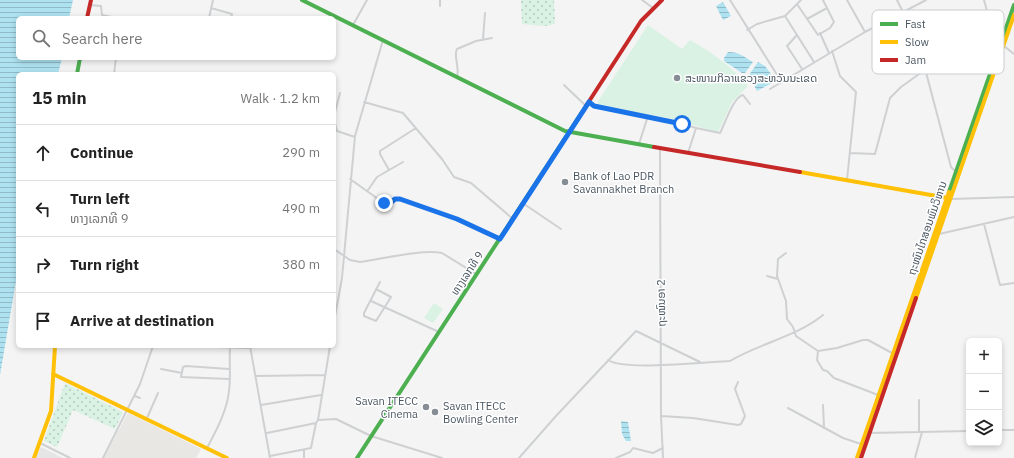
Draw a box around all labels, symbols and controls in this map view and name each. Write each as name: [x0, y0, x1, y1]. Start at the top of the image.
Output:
legend: [872, 10, 1004, 74]
search box: [16, 16, 336, 60]
text: Fast: [905, 17, 926, 31]
icon: search: [30, 27, 52, 49]
text: Search here: [62, 29, 142, 48]
text: Slow: [905, 35, 929, 49]
text: Jam: [905, 53, 926, 67]
place label: ສະໜາມກິລາແຂວງສະຫວັນນະເຂດ: [685, 71, 817, 85]
marker: ສະໜາມກິລາແຂວງສະຫວັນນະເຂດ: [672, 73, 682, 83]
text: 15 min: [32, 87, 87, 109]
text: Walk · 1.2 km: [240, 90, 320, 107]
route start: [673, 115, 691, 133]
icon: ahead: [32, 142, 54, 164]
text: Continue: [70, 143, 134, 162]
text: 290 m: [282, 144, 320, 161]
place label: Bank of Lao PDR Savannakhet Branch: [573, 169, 674, 196]
marker: Bank of Lao PDR Savannakhet Branch: [560, 177, 570, 187]
street label: ຖະໜົນໄກສອນພົມວິຫານ: [904, 179, 950, 277]
text: Turn left: [70, 189, 130, 208]
route end: [375, 194, 393, 212]
icon: left: [32, 198, 54, 220]
text: 490 m: [282, 200, 320, 217]
text: ທາງເລກທີ 9: [70, 210, 129, 227]
street label: ທາງເລກທີ 9: [448, 248, 486, 298]
icon: right: [32, 254, 54, 276]
text: Turn right: [70, 255, 139, 274]
text: 380 m: [282, 256, 320, 273]
street label: ຖະໜົນອາ 2: [654, 279, 668, 327]
icon: arrive: [32, 310, 54, 332]
text: Arrive at destination: [70, 311, 214, 330]
map controls: [966, 338, 1002, 446]
button: +: [966, 338, 1002, 374]
button: −: [966, 374, 1002, 410]
place label: Savan ITECC Cinema: [355, 394, 418, 421]
place label: Savan ITECC Bowling Center: [443, 399, 518, 426]
marker: Savan ITECC Cinema: [421, 402, 431, 412]
marker: Savan ITECC Bowling Center: [430, 407, 440, 417]
button: layers: [966, 410, 1002, 446]

